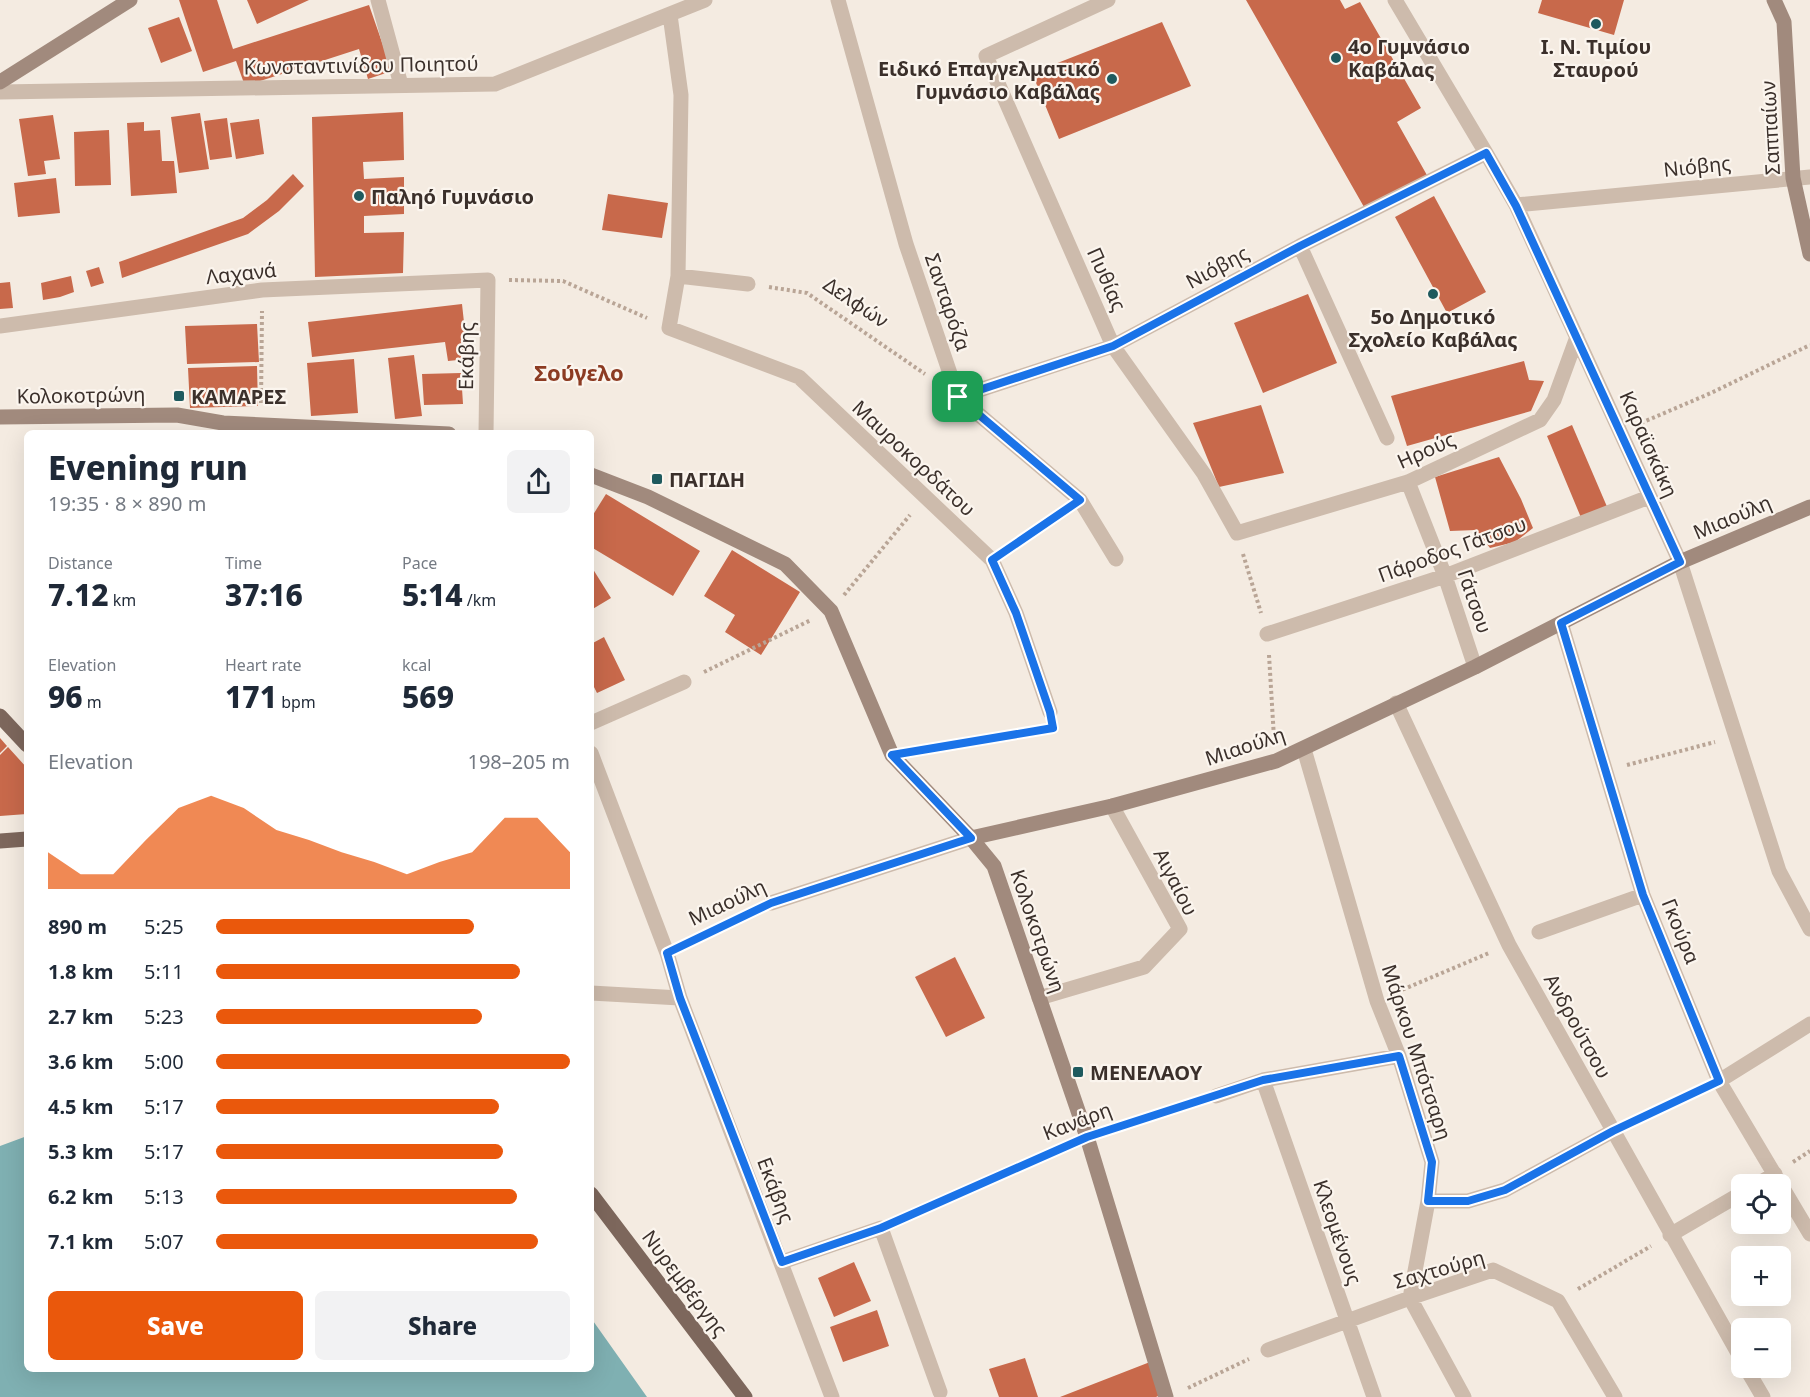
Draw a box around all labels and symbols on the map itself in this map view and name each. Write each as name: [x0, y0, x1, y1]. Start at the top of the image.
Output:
marker: Ι. Ν. Τιμίου Σταυρού: [1589, 17, 1603, 31]
place label: 4ο Γυμνάσιο Καβάλας: [1348, 33, 1470, 83]
place label: Ι. Ν. Τιμίου Σταυρού: [1541, 33, 1651, 83]
street label: Κωνσταντινίδου Ποιητού: [243, 49, 479, 81]
marker: 4ο Γυμνάσιο Καβάλας: [1329, 51, 1343, 65]
place label: Ειδικό Επαγγελματικό Γυμνάσιο Καβάλας: [878, 55, 1100, 105]
marker: Ειδικό Επαγγελματικό Γυμνάσιο Καβάλας: [1105, 72, 1119, 86]
street label: Σαππαίων: [1754, 80, 1786, 176]
street label: Νιόβης: [1662, 149, 1732, 183]
place label: Παληό Γυμνάσιο: [371, 183, 534, 210]
marker: Παληό Γυμνάσιο: [352, 189, 366, 203]
street label: Νιόβης: [1181, 239, 1253, 295]
street label: Πυθίας: [1081, 243, 1133, 315]
street label: Σανταρόζα: [919, 250, 977, 355]
street label: Λαχανά: [204, 256, 278, 290]
street label: Δελφών: [818, 270, 894, 334]
marker: 5ο Δημοτικό Σχολείο Καβάλας: [1426, 287, 1440, 301]
place label: 5ο Δημοτικό Σχολείο Καβάλας: [1349, 303, 1517, 353]
street label: Εκάβης: [452, 321, 480, 390]
district label: Σούγελο: [534, 357, 624, 387]
pin: [932, 371, 983, 422]
street label: Κολοκοτρώνη: [16, 380, 146, 410]
place label: ΚΑΜΑΡΕΣ: [191, 383, 286, 410]
street label: Καραϊσκάκη: [1614, 387, 1684, 501]
marker: ΚΑΜΑΡΕΣ: [172, 389, 186, 403]
street label: Μαυροκορδάτου: [847, 394, 981, 522]
street label: Ηρούς: [1393, 425, 1459, 475]
place label: ΠΑΓΙΔΗ: [669, 466, 745, 493]
marker: ΠΑΓΙΔΗ: [650, 472, 664, 486]
street label: Μιαούλη: [1689, 488, 1775, 546]
street label: Πάροδος Γάτσου: [1374, 510, 1530, 588]
street label: Γάτσου: [1451, 565, 1499, 637]
street label: Μιαούλη: [1202, 720, 1288, 772]
street label: Αιγαίου: [1148, 844, 1204, 920]
street label: Κολοκοτρώνη: [1004, 866, 1072, 996]
street label: Μιαούλη: [684, 872, 770, 932]
street label: Γκούρα: [1656, 894, 1706, 968]
street label: Μάρκου Μπότσαρη: [1376, 961, 1458, 1143]
street label: Ανδρούτσου: [1538, 969, 1618, 1083]
place label: ΜΕΝΕΛΑΟΥ: [1090, 1059, 1203, 1086]
marker: ΜΕΝΕΛΑΟΥ: [1071, 1065, 1085, 1079]
street label: Κανάρη: [1039, 1096, 1115, 1146]
street label: Εκάβης: [751, 1153, 801, 1227]
street label: Κλεομένους: [1307, 1176, 1369, 1288]
street label: Νυρεμβέργης: [636, 1224, 734, 1342]
street label: Σαχτούρη: [1390, 1243, 1488, 1295]

